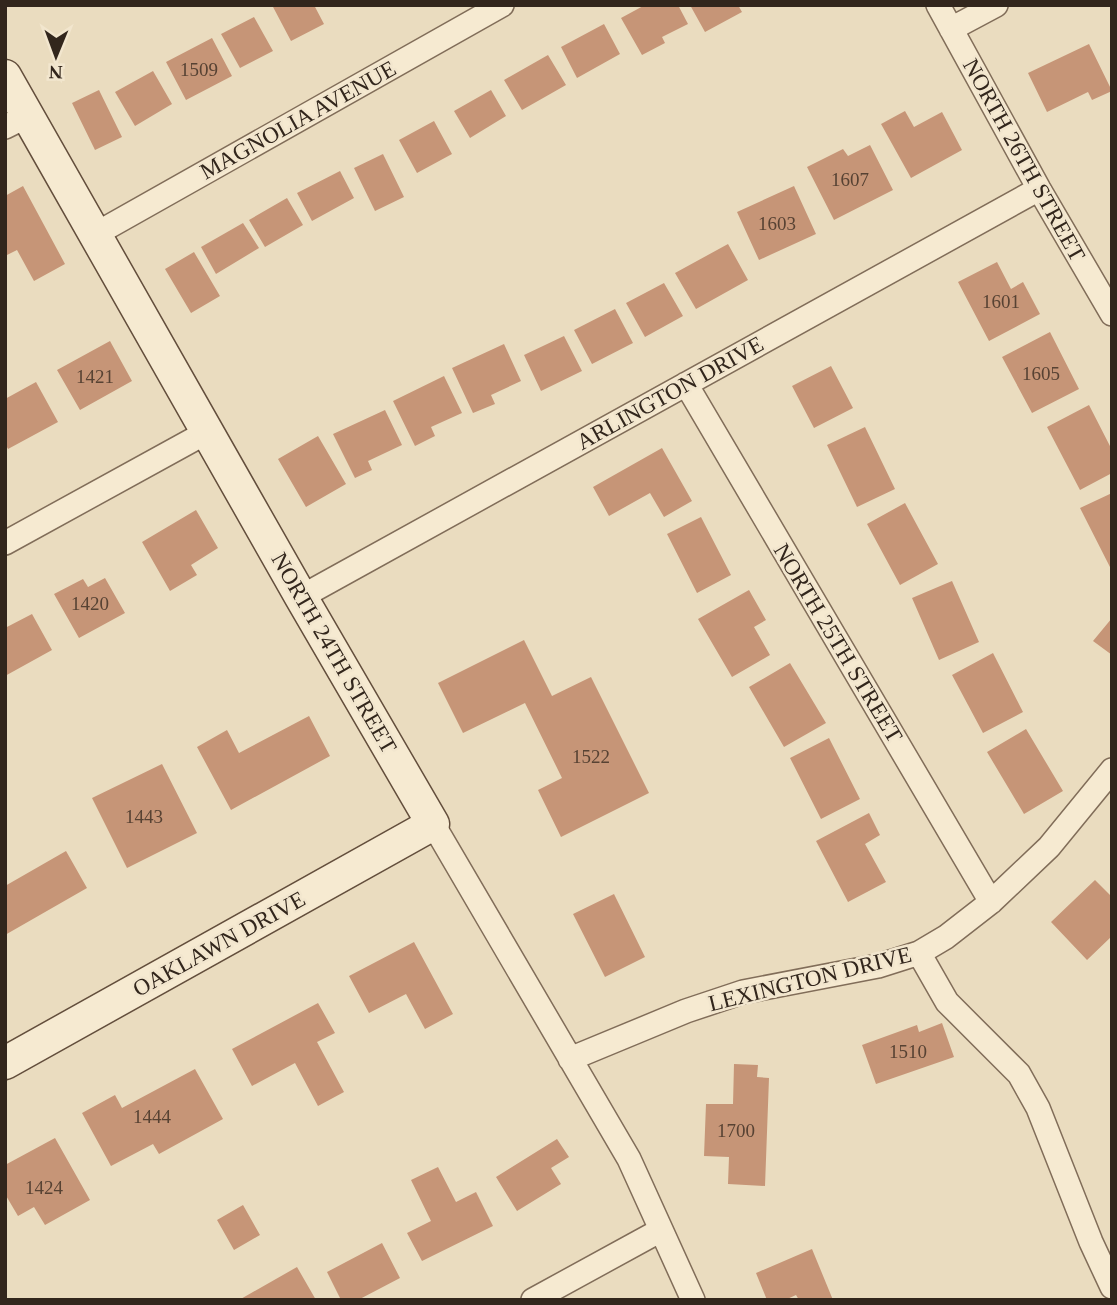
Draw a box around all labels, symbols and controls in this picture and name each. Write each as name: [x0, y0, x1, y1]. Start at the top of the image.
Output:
north arrow: [21, 21, 91, 91]
street label: NORTH 26TH STREET: [958, 55, 1090, 265]
street label: MAGNOLIA AVENUE: [196, 56, 400, 184]
house number: 1509: [180, 59, 218, 80]
text: N: [48, 62, 63, 83]
house number: 1607: [831, 169, 869, 190]
house number: 1603: [758, 213, 796, 234]
house number: 1601: [982, 291, 1020, 312]
street label: ARLINGTON DRIVE: [572, 331, 768, 455]
house number: 1605: [1022, 363, 1060, 384]
house number: 1421: [76, 366, 114, 387]
street label: NORTH 25TH STREET: [769, 539, 907, 747]
street label: NORTH 24TH STREET: [266, 548, 402, 758]
house number: 1420: [71, 593, 109, 614]
house number: 1522: [572, 746, 610, 767]
house number: 1443: [125, 806, 163, 827]
street label: OAKLAWN DRIVE: [129, 886, 309, 1002]
street label: LEXINGTON DRIVE: [706, 942, 914, 1016]
house number: 1510: [889, 1041, 927, 1062]
house number: 1444: [133, 1106, 172, 1127]
house number: 1700: [717, 1120, 755, 1141]
house number: 1424: [25, 1177, 64, 1198]

